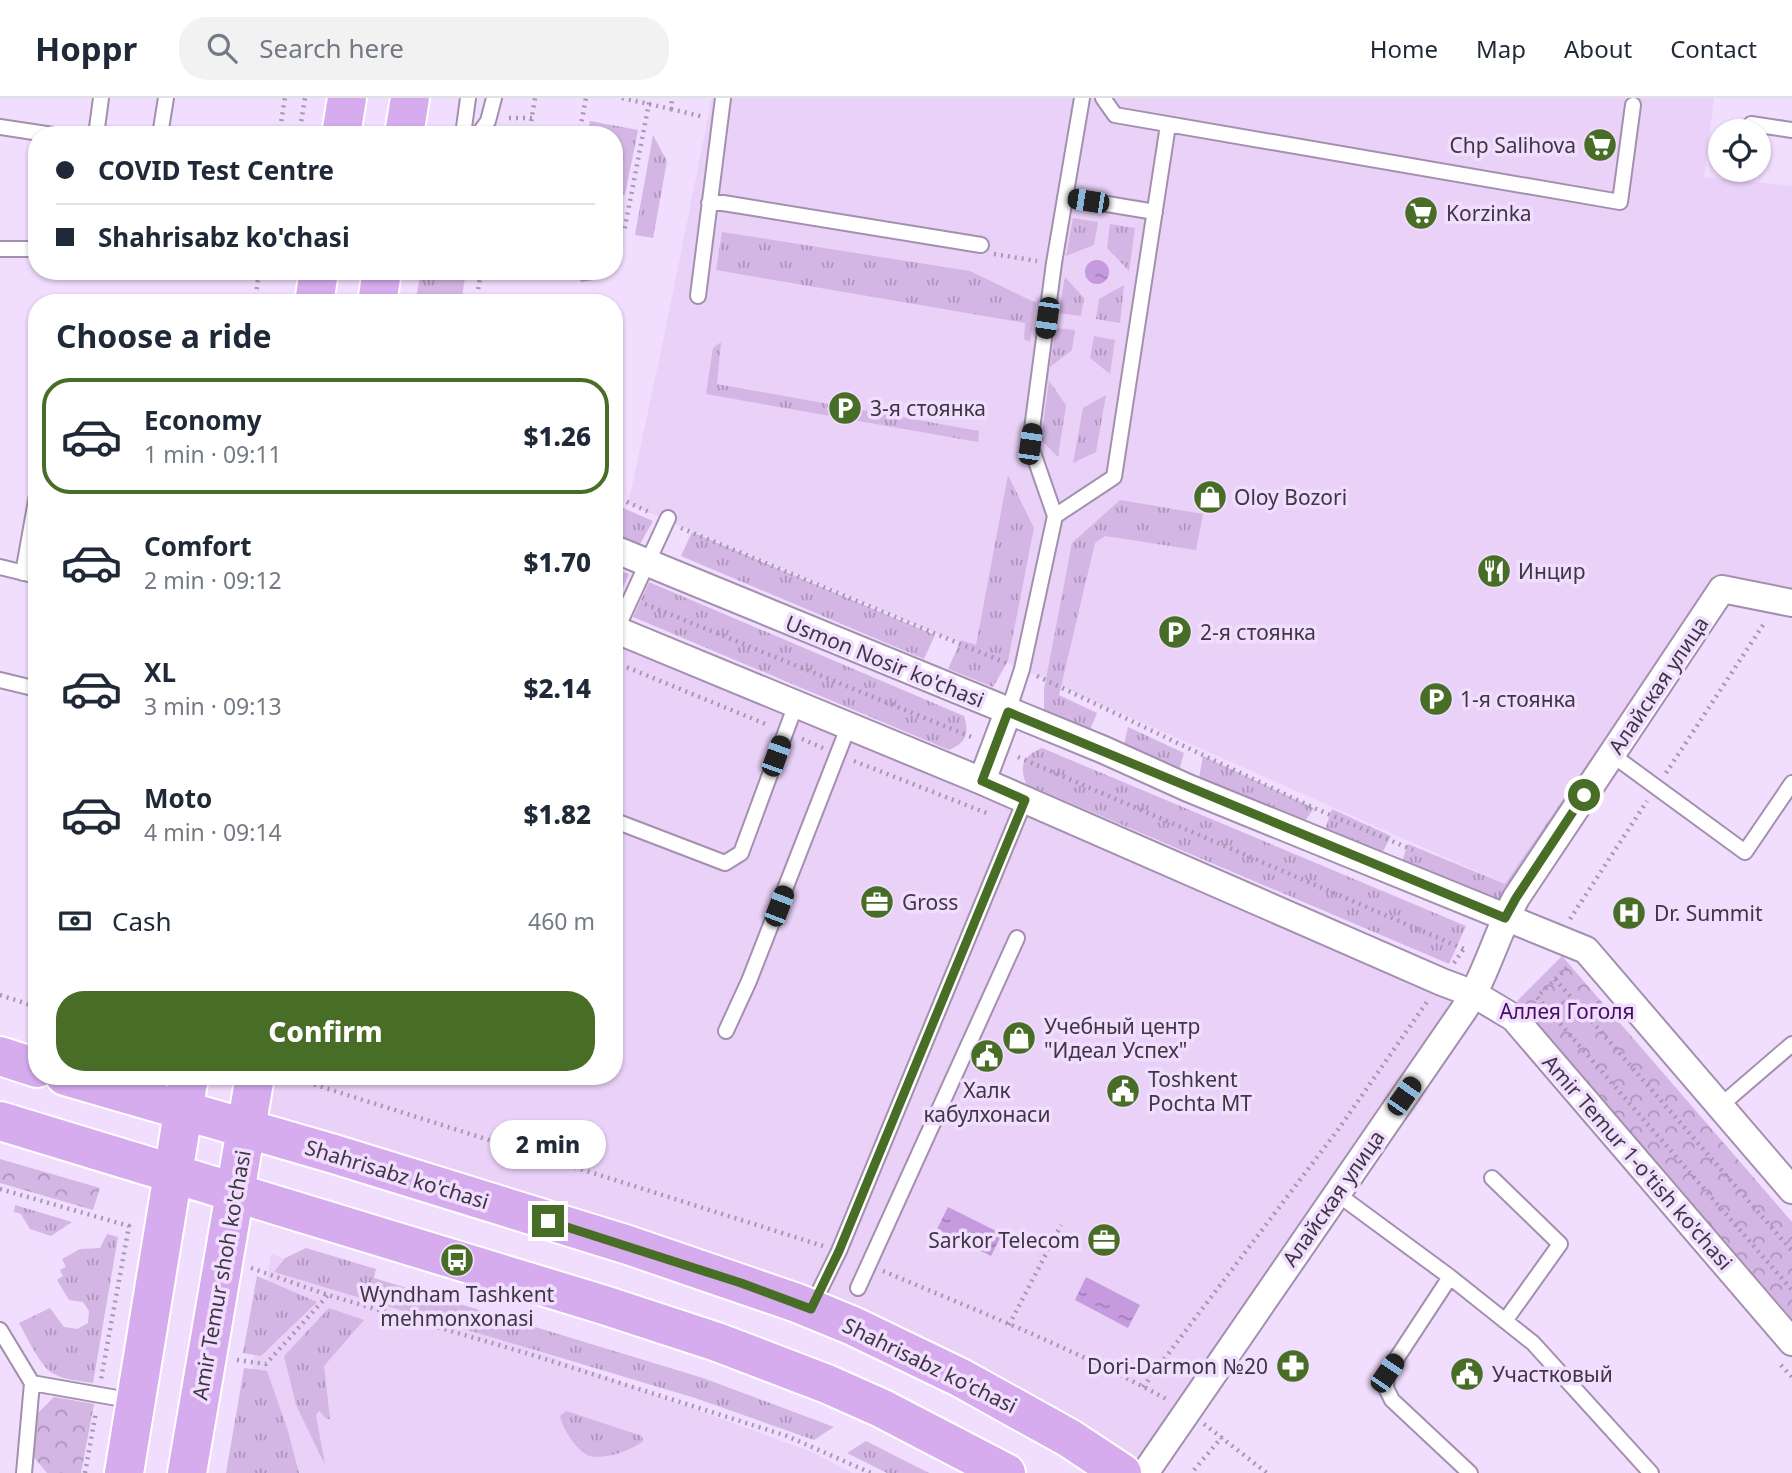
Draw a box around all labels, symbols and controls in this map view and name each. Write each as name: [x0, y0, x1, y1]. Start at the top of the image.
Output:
search box: [179, 17, 669, 80]
text: Hoppr: [35, 26, 137, 71]
icon: search: [203, 29, 241, 67]
text: Search here: [259, 30, 404, 66]
text: Home: [1370, 32, 1438, 65]
text: Map: [1476, 32, 1526, 65]
text: About: [1564, 32, 1632, 65]
text: Contact: [1670, 32, 1757, 65]
map controls: [1708, 119, 1771, 182]
button: locate: [1708, 119, 1771, 182]
supermarket icon: Chp Salihova: [1581, 126, 1619, 164]
place label: Chp Salihova: [1450, 131, 1576, 159]
text: COVID Test Centre: [98, 152, 334, 188]
car: [1066, 187, 1111, 215]
supermarket icon: Korzinka: [1402, 194, 1440, 232]
place label: Korzinka: [1446, 199, 1532, 227]
text: Shahrisabz ko'chasi: [98, 219, 350, 255]
car: [1034, 296, 1061, 340]
text: Choose a ride: [56, 314, 272, 357]
parking icon: 3-я стоянка: [826, 389, 864, 427]
place label: 3-я стоянка: [870, 394, 986, 422]
text: Economy: [144, 402, 262, 438]
icon: car: [60, 405, 123, 468]
text: $1.26: [524, 418, 591, 454]
car: [1017, 422, 1044, 466]
text: 1 min · 09:11: [144, 438, 282, 470]
shop icon: Oloy Bozori: [1191, 478, 1229, 516]
place label: Oloy Bozori: [1234, 483, 1347, 511]
text: Comfort: [144, 528, 252, 564]
icon: car: [60, 531, 123, 594]
text: $1.70: [524, 544, 591, 580]
restaurant icon: Инцир: [1475, 552, 1513, 590]
place label: Инцир: [1518, 557, 1585, 585]
text: 2 min · 09:12: [144, 564, 282, 596]
street label: Usmon Nosir ko'chasi: [781, 608, 989, 714]
street label: Алайская улица: [1602, 611, 1714, 759]
parking icon: 2-я стоянка: [1156, 613, 1194, 651]
place label: 2-я стоянка: [1200, 618, 1316, 646]
text: XL: [144, 654, 176, 690]
icon: car: [60, 657, 123, 720]
text: $2.14: [524, 670, 591, 706]
parking icon: 1-я стоянка: [1417, 680, 1455, 718]
place label: 1-я стоянка: [1460, 685, 1576, 713]
text: 3 min · 09:13: [144, 690, 282, 722]
car: [759, 733, 794, 779]
route start: [1568, 779, 1600, 811]
text: Moto: [144, 780, 212, 816]
icon: car: [60, 783, 123, 846]
text: $1.82: [524, 796, 591, 832]
text: 4 min · 09:14: [144, 816, 282, 848]
car: [762, 883, 797, 929]
office icon: Gross: [858, 883, 896, 921]
place label: Gross: [902, 888, 958, 916]
hospital icon: Dr. Summit: [1610, 894, 1648, 932]
place label: Dr. Summit: [1654, 899, 1763, 927]
icon: cash: [56, 902, 94, 940]
text: Cash: [112, 903, 172, 939]
text: 460 m: [528, 905, 595, 937]
button: Confirm: [56, 991, 595, 1071]
park label: Аллея Гоголя: [1499, 997, 1635, 1025]
place label: Учебный центр "Идеал Успех": [1044, 1012, 1200, 1064]
shop icon: Учебный центр "Идеал Успех": [1000, 1019, 1038, 1057]
public building icon: Халк кабулхонаси: [968, 1037, 1006, 1075]
street label: Amir Temur 1-o'tish ko'chasi: [1537, 1049, 1739, 1275]
place label: Toshkent Pochta MT: [1148, 1065, 1252, 1117]
public building icon: Toshkent Pochta MT: [1104, 1072, 1142, 1110]
car: [1384, 1073, 1425, 1119]
place label: Халк кабулхонаси: [923, 1076, 1051, 1128]
callout: 2 min: [490, 1119, 606, 1168]
street label: Алайская улица: [1276, 1124, 1390, 1272]
text: 2 min: [516, 1128, 580, 1160]
street label: Shahrisabz ko'chasi: [302, 1133, 492, 1215]
street label: Amir Temur shoh ko'chasi: [185, 1148, 257, 1402]
route end: [532, 1205, 564, 1237]
office icon: Sarkor Telecom: [1085, 1221, 1123, 1259]
place label: Sarkor Telecom: [928, 1226, 1080, 1254]
bus stop icon: Wyndham Tashkent mehmonxonasi: [438, 1241, 476, 1279]
place label: Wyndham Tashkent mehmonxonasi: [360, 1280, 555, 1332]
street label: Shahrisabz ko'chasi: [838, 1311, 1022, 1419]
pharmacy icon: Dori-Darmon №20: [1274, 1347, 1312, 1385]
car: [1367, 1350, 1408, 1396]
place label: Dori-Darmon №20: [1087, 1352, 1268, 1380]
public building icon: Участковый: [1448, 1355, 1486, 1393]
place label: Участковый: [1492, 1360, 1613, 1388]

